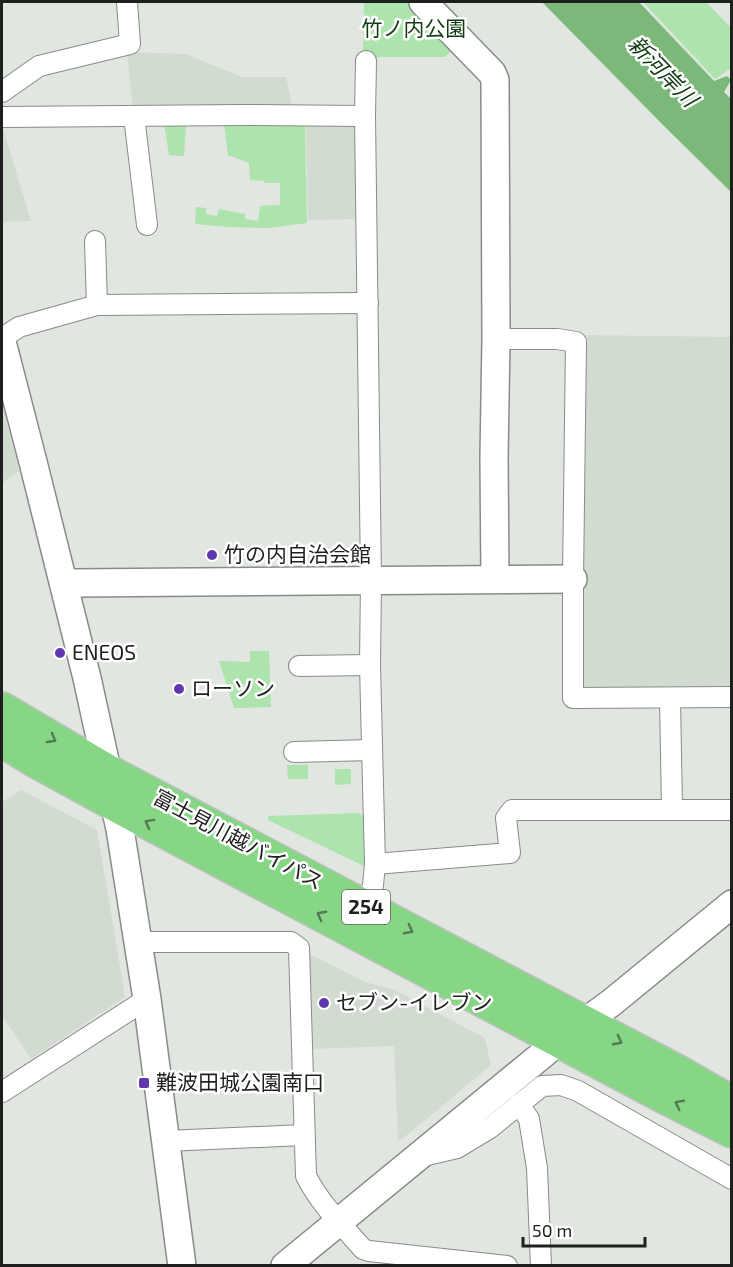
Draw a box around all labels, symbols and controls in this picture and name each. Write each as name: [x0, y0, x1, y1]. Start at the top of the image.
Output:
park label: 竹ノ内公園: [362, 15, 467, 40]
water label: 新河岸川: [624, 30, 705, 112]
place label: 竹の内自治会館: [224, 541, 371, 566]
marker: 竹の内自治会館: [205, 548, 219, 562]
place label: ENEOS: [72, 639, 136, 664]
marker: ENEOS: [53, 646, 67, 660]
place label: ローソン: [191, 675, 275, 700]
marker: ローソン: [172, 682, 186, 696]
one-way arrow: [46, 732, 56, 743]
street label: 富士見川越バイパス: [150, 783, 328, 894]
one-way arrow: [145, 819, 156, 830]
road number: 254: [342, 890, 390, 924]
one-way arrow: [317, 911, 328, 922]
one-way arrow: [402, 923, 413, 934]
place label: セブン-イレブン: [336, 989, 492, 1014]
marker: セブン-イレブン: [317, 996, 331, 1010]
one-way arrow: [612, 1034, 622, 1045]
place label: 難波田城公園南口: [156, 1069, 324, 1094]
marker: 難波田城公園南口: [137, 1076, 151, 1090]
one-way arrow: [675, 1100, 686, 1112]
scale bar: [523, 1210, 644, 1248]
text: 50 m: [532, 1219, 572, 1241]

